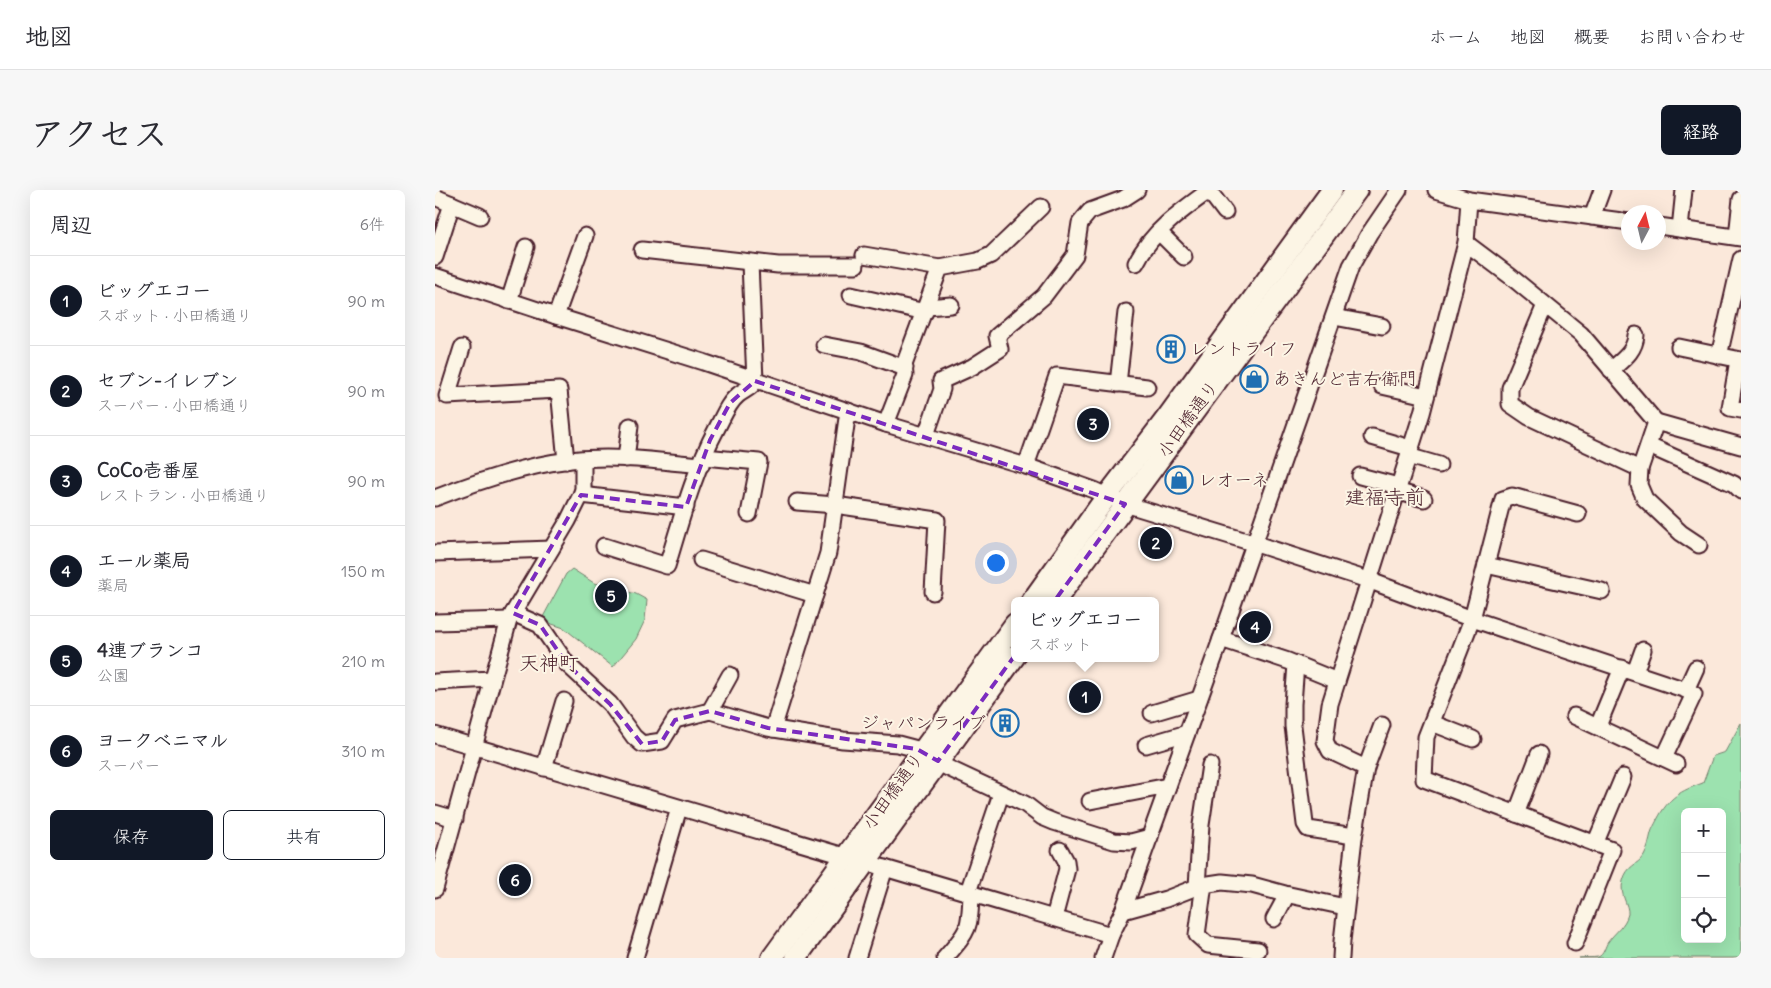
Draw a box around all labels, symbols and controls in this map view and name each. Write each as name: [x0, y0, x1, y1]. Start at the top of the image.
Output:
text: 地図: [25, 21, 73, 51]
text: ホーム: [1429, 25, 1482, 48]
text: 地図: [1510, 25, 1546, 48]
text: 概要: [1574, 25, 1610, 48]
text: お問い合わせ: [1638, 25, 1746, 48]
button: 経路: [1661, 105, 1741, 155]
text: アクセス: [30, 111, 168, 155]
north arrow: [1621, 205, 1666, 250]
text: 周辺: [50, 211, 92, 238]
text: 6件: [360, 214, 385, 234]
text: ビッグエコー: [97, 278, 211, 302]
text: 1: [63, 291, 69, 311]
text: 90 m: [347, 291, 385, 311]
text: スポット · 小田橋通り: [97, 305, 252, 325]
building icon: レントライフ: [1156, 334, 1186, 364]
place label: レントライフ: [1190, 337, 1297, 360]
shop icon: あきんど吉右衛門: [1239, 364, 1269, 394]
place label: あきんど吉右衛門: [1273, 367, 1417, 390]
text: セブン-イレブン: [97, 368, 238, 392]
street label: 小田橋通り: [1152, 376, 1223, 462]
text: 2: [62, 381, 70, 401]
text: 90 m: [347, 381, 385, 401]
text: スーパー · 小田橋通り: [97, 395, 252, 415]
pin: 3: [1077, 405, 1109, 443]
text: CoCo壱番屋: [97, 458, 200, 482]
shop icon: レオーネ: [1164, 465, 1194, 495]
place label: レオーネ: [1198, 468, 1269, 491]
text: 3: [61, 471, 71, 491]
text: 90 m: [347, 471, 385, 491]
district label: 建福寺前: [1345, 484, 1425, 509]
text: レストラン · 小田橋通り: [97, 485, 269, 505]
pin: 2: [1140, 524, 1172, 562]
text: エール薬局: [97, 548, 191, 572]
your location: [983, 550, 1009, 576]
text: 4: [61, 561, 71, 581]
text: 150 m: [341, 561, 385, 581]
text: 薬局: [97, 575, 129, 595]
pin: 5: [595, 577, 627, 615]
popup: [1011, 597, 1159, 662]
text: ビッグエコー: [1028, 607, 1142, 631]
pin: 4: [1239, 608, 1271, 646]
text: スポット: [1028, 634, 1092, 654]
text: 4連ブランコ: [97, 638, 204, 662]
district label: 天神町: [519, 650, 579, 675]
text: 5: [61, 651, 71, 671]
text: 210 m: [342, 651, 385, 671]
text: 公園: [97, 665, 129, 685]
pin: 1: [1069, 678, 1101, 716]
building icon: ジャパンライブ: [990, 708, 1020, 738]
place label: ジャパンライブ: [861, 711, 986, 734]
text: ヨークベニマル: [97, 728, 228, 752]
text: 6: [61, 741, 71, 761]
text: 310 m: [341, 741, 385, 761]
street label: 小田橋通り: [857, 748, 928, 834]
text: スーパー: [97, 755, 160, 775]
map controls: [1681, 808, 1726, 943]
button: +: [1681, 808, 1726, 853]
button: 保存: [50, 810, 213, 860]
button: 共有: [223, 810, 385, 860]
button: −: [1681, 853, 1726, 898]
pin: 6: [499, 861, 531, 899]
button: locate: [1681, 898, 1726, 943]

